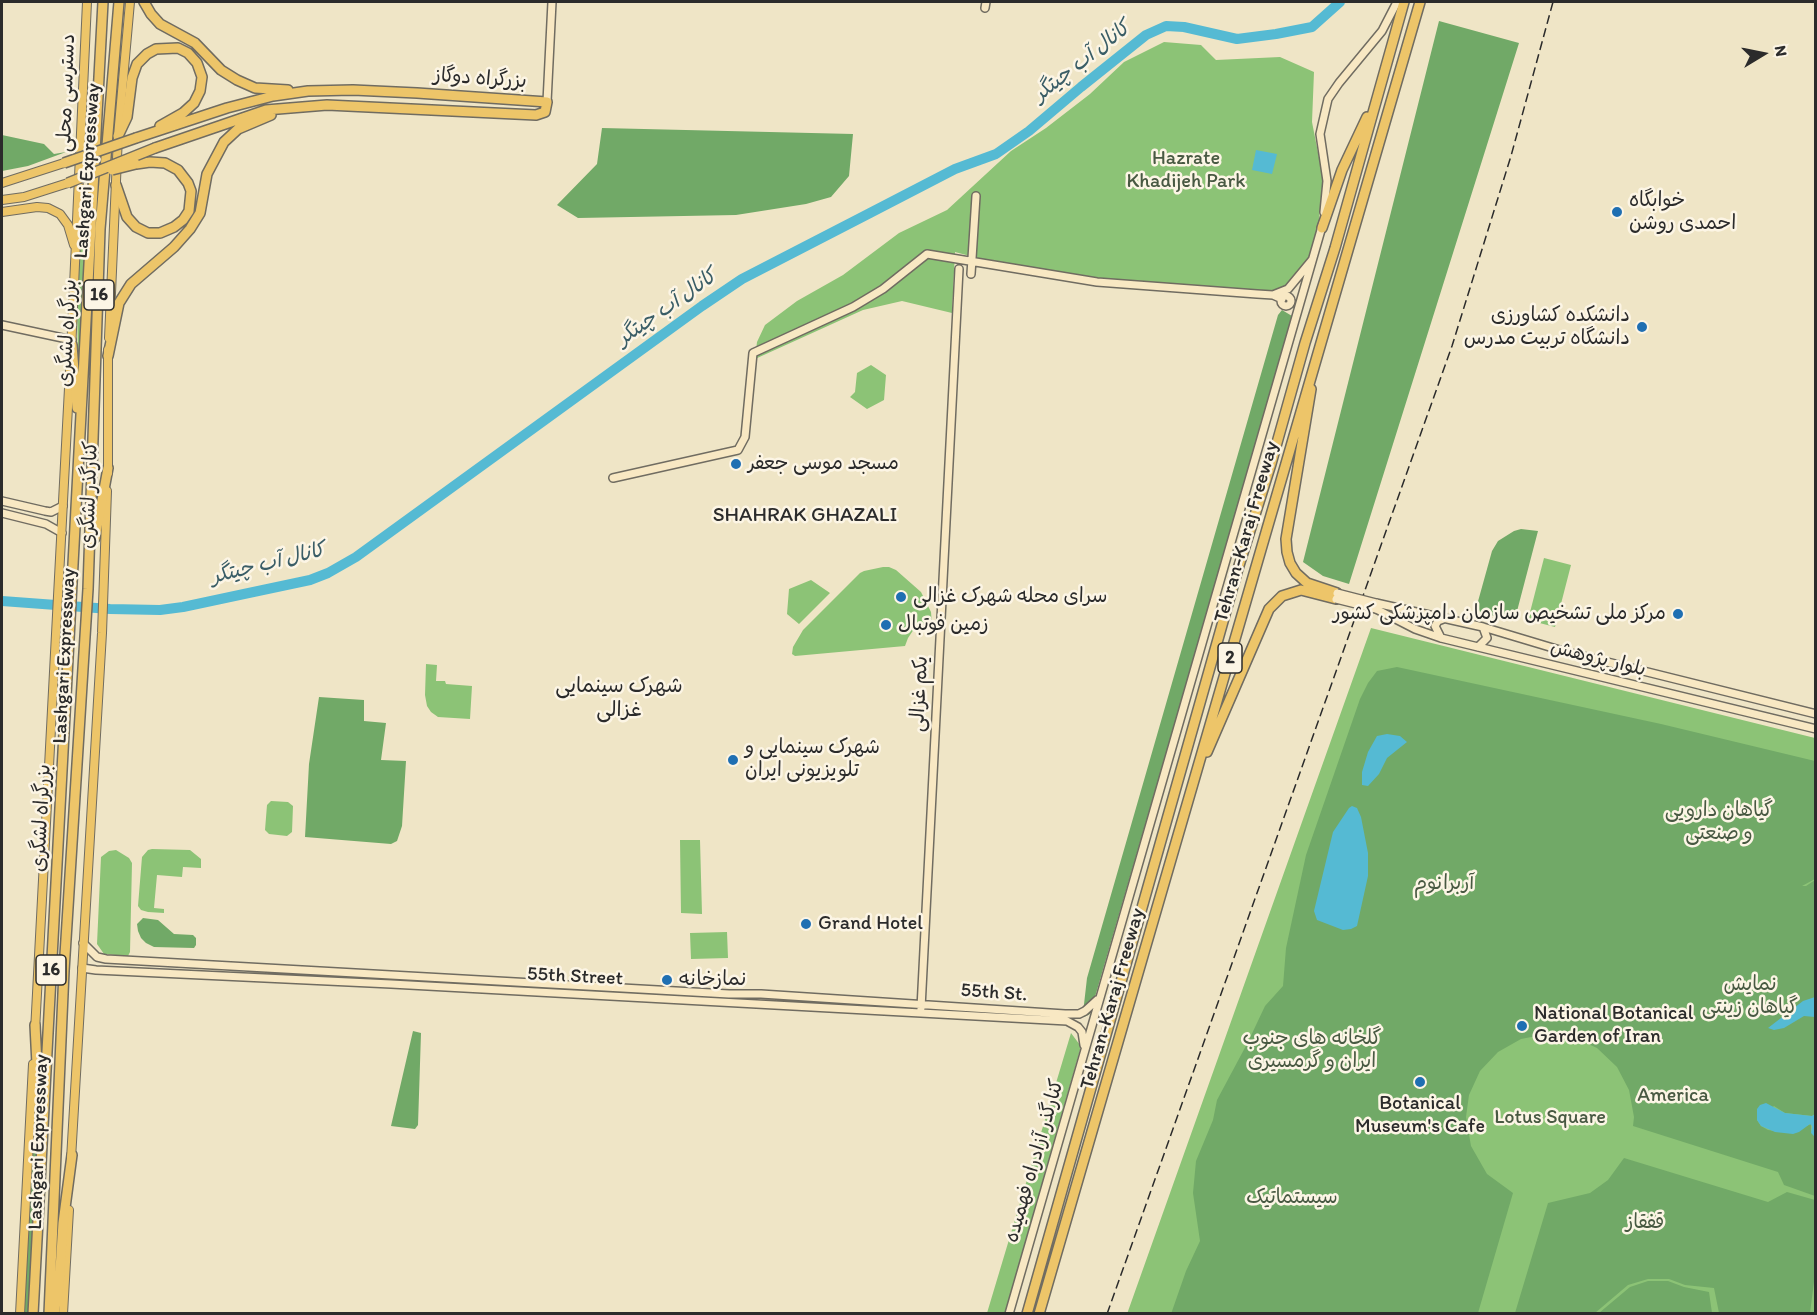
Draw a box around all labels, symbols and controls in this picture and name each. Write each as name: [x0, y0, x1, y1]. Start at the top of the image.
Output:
water label: کانال آب چیتگر: [1028, 16, 1136, 108]
north arrow: [1733, 24, 1793, 84]
street label: دسترسی محلی: [53, 33, 81, 153]
text: N: [1771, 44, 1792, 58]
street label: بزرگراه دوگاز: [433, 64, 527, 94]
street label: Lashgari Expressway: [70, 82, 106, 260]
park label: Hazrate Khadijeh Park: [1127, 147, 1245, 194]
place label: خوابگاه احمدی روشن: [1629, 189, 1736, 236]
marker: خوابگاه احمدی روشن: [1610, 205, 1624, 219]
water label: کانال آب چیتگر: [612, 264, 722, 352]
street label: بزرگراه لشگری: [53, 278, 83, 388]
road number: 16: [84, 280, 114, 310]
place label: دانشکده کشاورزی دانشگاه تربیت مدرس: [1464, 304, 1630, 351]
marker: دانشکده کشاورزی دانشگاه تربیت مدرس: [1635, 320, 1649, 334]
street label: Tehran-Karaj Freeway: [1210, 438, 1284, 626]
street label: کنارگذر لشگری: [76, 441, 104, 549]
place label: مسجد موسی جعفر: [748, 452, 899, 476]
marker: مسجد موسی جعفر: [729, 457, 743, 471]
district label: SHAHRAK GHAZALI: [701, 503, 909, 529]
water label: کانال آب چیتگر: [208, 538, 328, 590]
street label: Lashgari Expressway: [48, 568, 82, 744]
place label: سرای محله شهرک غزالی: [913, 585, 1107, 609]
marker: سرای محله شهرک غزالی: [894, 590, 908, 604]
place label: مرکز ملی تشخیص سازمان دامپزشکی کشور: [1333, 602, 1666, 626]
marker: مرکز ملی تشخیص سازمان دامپزشکی کشور: [1671, 607, 1685, 621]
place label: زمین فوتبال: [898, 613, 989, 637]
marker: زمین فوتبال: [879, 618, 893, 632]
street label: بلوار پژوهش: [1548, 636, 1648, 682]
road number: 2: [1218, 643, 1242, 673]
street label: یکم غزالی: [906, 655, 934, 733]
district label: شهرک سینمایی غزالی: [555, 674, 683, 724]
place label: شهرک سینمایی و تلویزیونی ایران: [745, 736, 880, 783]
marker: شهرک سینمایی و تلویزیونی ایران: [726, 753, 740, 767]
street label: بزرگراه لشگری: [27, 763, 57, 873]
park label: گیاهان دارویی و صنعتی: [1665, 799, 1773, 846]
park label: آربرانوم: [1414, 872, 1474, 896]
street label: Tehran-Karaj Freeway: [1076, 905, 1150, 1093]
place label: Grand Hotel: [818, 912, 923, 936]
marker: Grand Hotel: [799, 917, 813, 931]
road number: 16: [36, 955, 66, 985]
street label: 55th Street: [526, 963, 624, 991]
place label: نمازخانه: [679, 968, 746, 992]
marker: نمازخانه: [660, 973, 674, 987]
park label: نمایش گیاهان زینتی: [1702, 973, 1798, 1020]
street label: 55th St.: [960, 979, 1028, 1007]
place label: National Botanical Garden of Iran: [1534, 1002, 1693, 1049]
marker: National Botanical Garden of Iran: [1515, 1019, 1529, 1033]
park label: گلخانه های جنوب ایران و گرمسیری: [1242, 1027, 1382, 1074]
street label: Lashgari Expressway: [24, 1054, 54, 1230]
marker: Botanical Museum's Cafe: [1413, 1075, 1427, 1089]
street label: کنارگذر آزادراه فهمیده: [1000, 1077, 1070, 1245]
park label: America: [1637, 1084, 1709, 1108]
place label: Botanical Museum's Cafe: [1355, 1092, 1485, 1139]
park label: Lotus Square: [1494, 1106, 1606, 1130]
park label: سیستماتیک: [1246, 1186, 1338, 1210]
park label: قفقاز: [1626, 1211, 1664, 1235]

